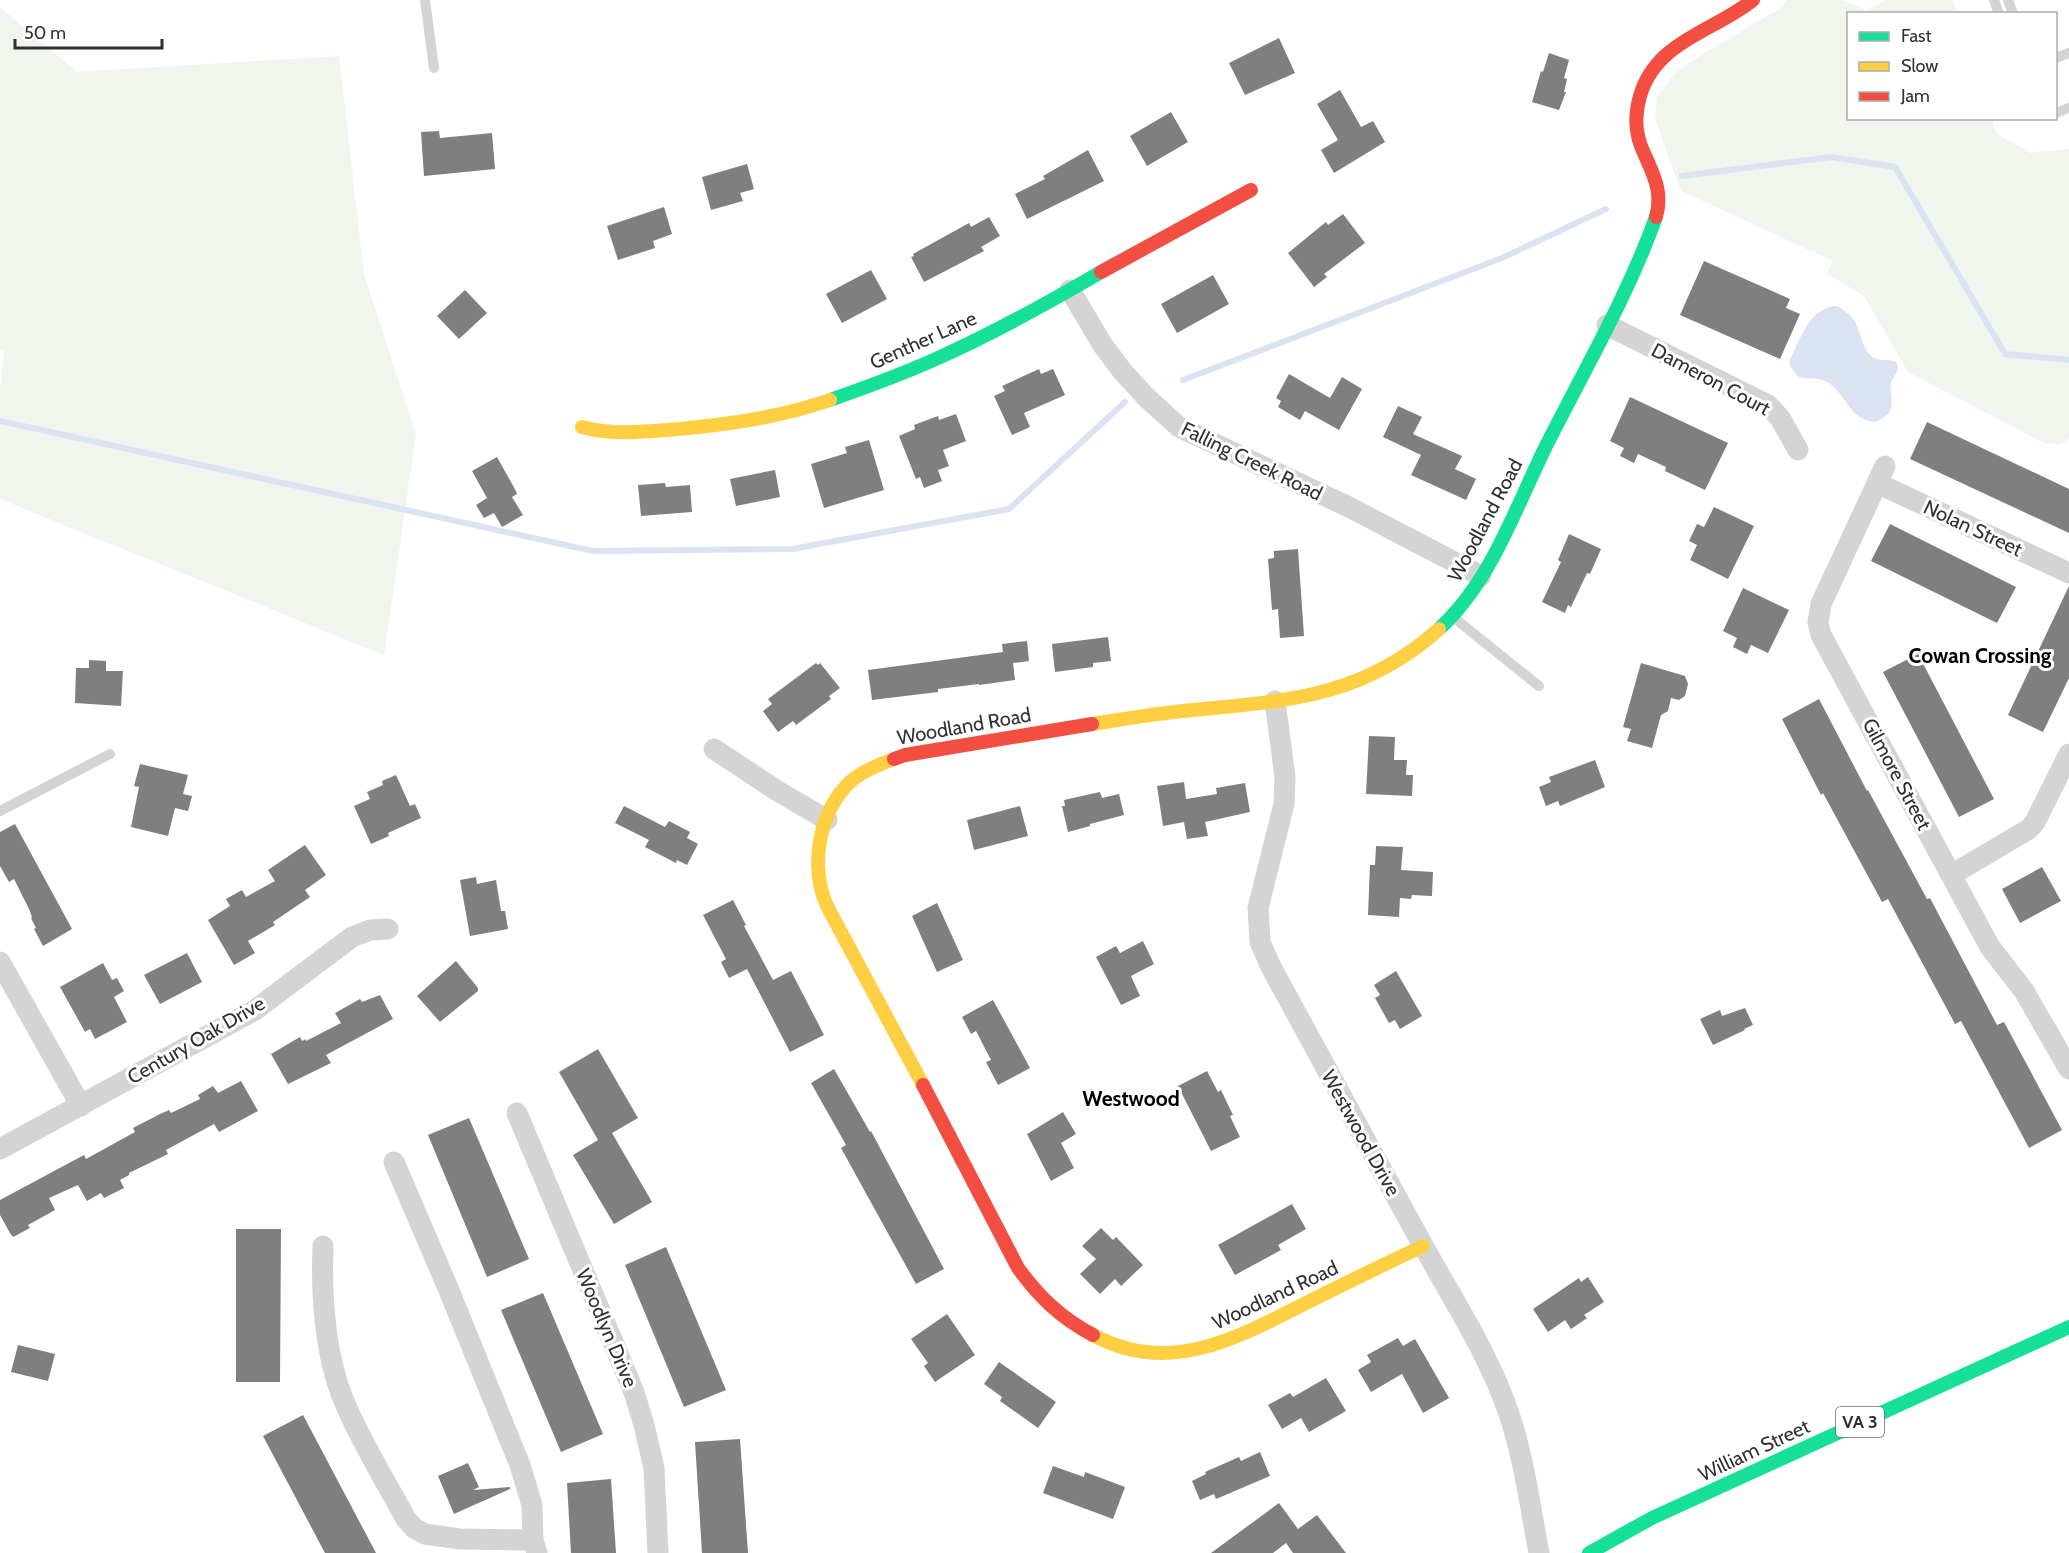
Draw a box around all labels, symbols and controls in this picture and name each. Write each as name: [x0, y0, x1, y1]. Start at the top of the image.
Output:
scale bar: [15, 12, 162, 50]
legend: [1847, 12, 2057, 120]
text: 50 m: [24, 22, 66, 44]
text: Fast: [1901, 25, 1932, 47]
text: Slow: [1901, 55, 1938, 77]
text: Jam: [1900, 85, 1930, 107]
street label: Genther Lane: [866, 306, 980, 374]
street label: Dameron Court: [1647, 338, 1775, 420]
street label: Falling Creek Road: [1178, 417, 1326, 505]
street label: Woodland Road: [1443, 454, 1527, 586]
street label: Nolan Street: [1920, 495, 2026, 561]
district label: Cowan Crossing: [1909, 643, 2052, 668]
street label: Woodland Road: [895, 702, 1033, 750]
street label: Gilmore Street: [1858, 714, 1937, 834]
street label: Century Oak Drive: [123, 991, 269, 1089]
street label: Westwood Drive: [1317, 1066, 1405, 1200]
district label: Westwood: [1082, 1086, 1180, 1111]
street label: Woodland Road: [1208, 1255, 1342, 1335]
street label: Woodlyn Drive: [571, 1265, 643, 1391]
road number: VA 3: [1836, 1407, 1884, 1437]
street label: William Street: [1695, 1414, 1814, 1486]

